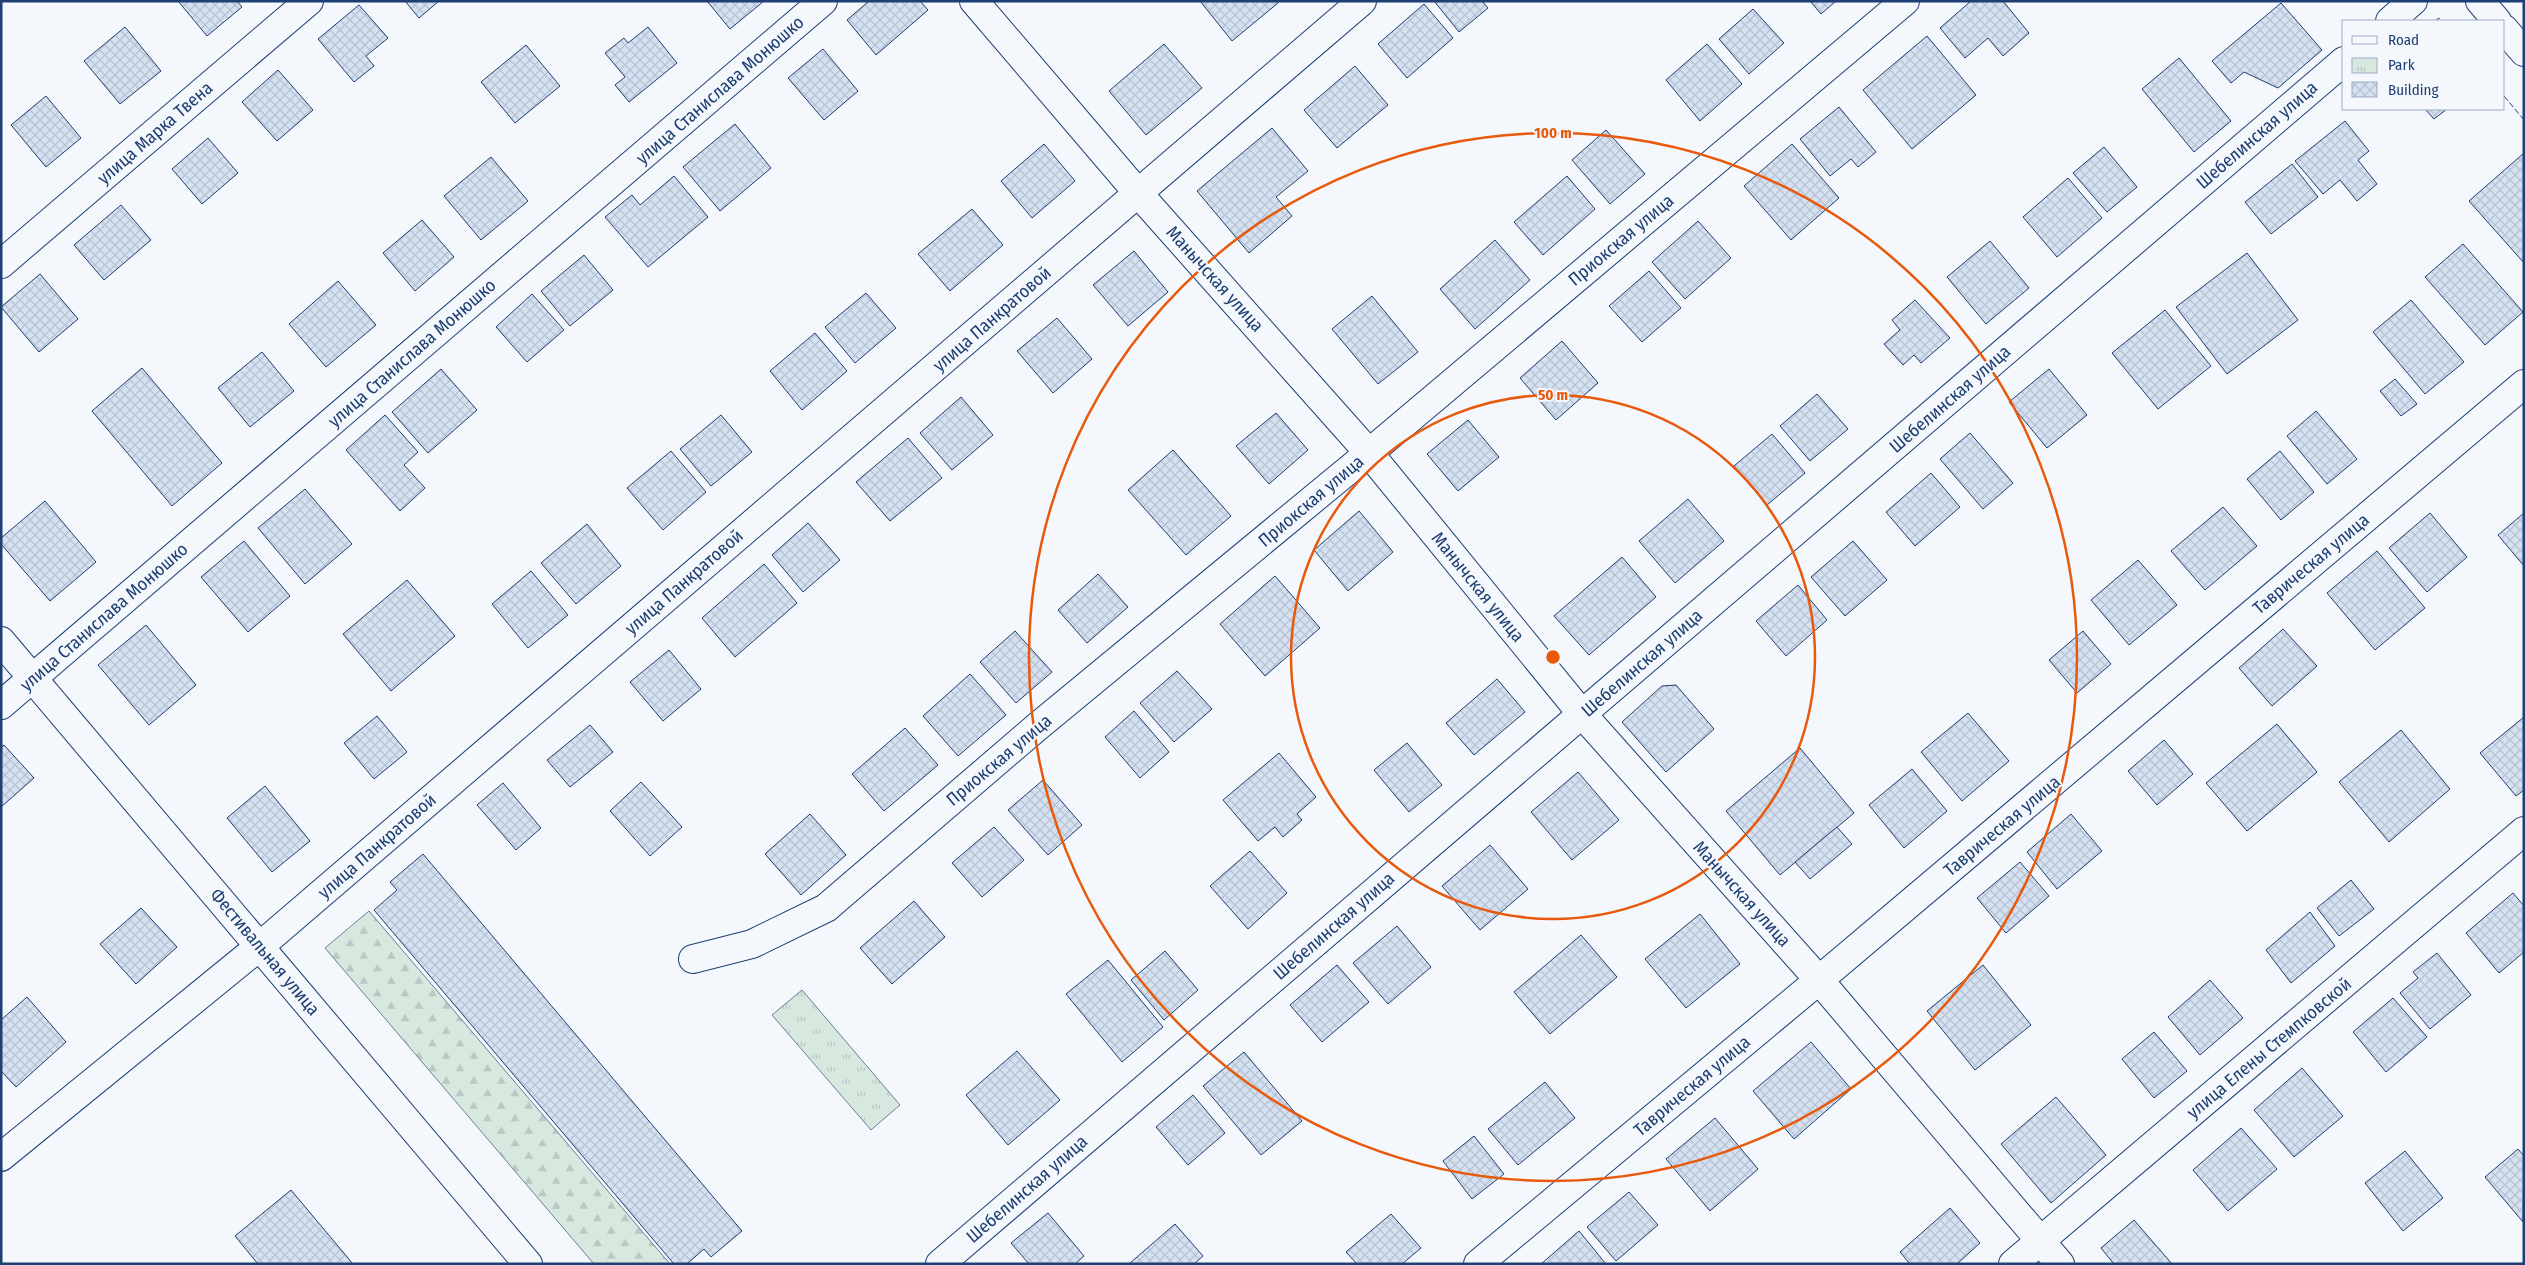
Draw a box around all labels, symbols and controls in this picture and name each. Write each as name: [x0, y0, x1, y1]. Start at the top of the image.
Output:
street label: улица Станислава Монюшко: [632, 11, 808, 169]
legend: [2342, 20, 2505, 110]
text: Road: [2388, 31, 2419, 49]
text: Park: [2388, 56, 2415, 74]
street label: Шебелинская улица: [2192, 76, 2322, 194]
street label: улица Марка Твена: [93, 77, 217, 189]
text: Building: [2388, 81, 2439, 99]
text: 100 m: [1534, 124, 1572, 142]
street label: Приокская улица: [1564, 189, 1678, 290]
street label: Манычская улица: [1162, 221, 1268, 337]
street label: улица Панкратовой: [928, 262, 1056, 376]
street label: улица Станислава Монюшко: [324, 274, 500, 432]
street label: Шебелинская улица: [1885, 340, 2015, 458]
text: 50 m: [1538, 386, 1568, 404]
street label: Приокская улица: [1254, 450, 1368, 551]
street label: Таврическая улица: [2248, 509, 2374, 619]
street label: улица Панкратовой: [620, 525, 748, 639]
street label: Манычская улица: [1427, 528, 1529, 647]
street label: улица Станислава Монюшко: [16, 538, 192, 696]
street label: Шебелинская улица: [1577, 604, 1707, 722]
centre of rings: [1544, 648, 1562, 666]
street label: Приокская улица: [942, 709, 1056, 810]
street label: Таврическая улица: [1939, 771, 2065, 881]
street label: улица Панкратовой: [313, 789, 441, 903]
street label: Манычская улица: [1689, 836, 1795, 952]
street label: Шебелинская улица: [1269, 867, 1399, 985]
street label: Фестивальная улица: [206, 884, 325, 1020]
street label: улица Елены Стемпковской: [2182, 973, 2356, 1123]
street label: Таврическая улица: [1629, 1031, 1755, 1141]
street label: Шебелинская улица: [962, 1130, 1092, 1248]

